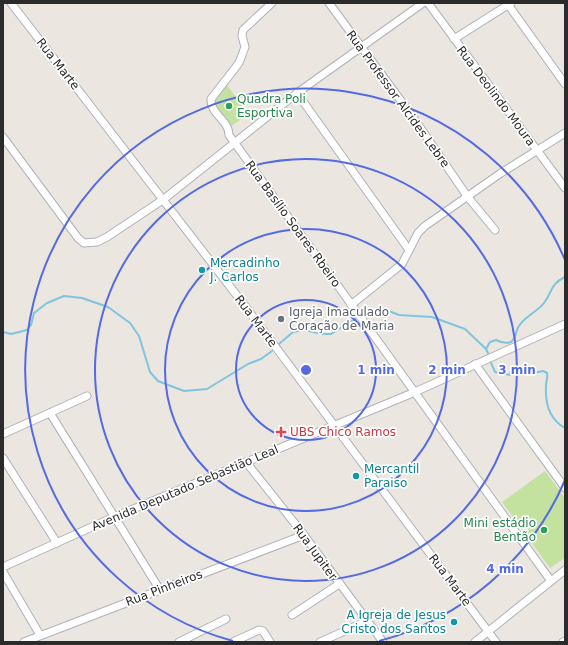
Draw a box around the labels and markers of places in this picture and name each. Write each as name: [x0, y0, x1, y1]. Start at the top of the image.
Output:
place label: Quadra Poli Esportiva: [237, 92, 306, 120]
marker: Quadra Poli Esportiva: [224, 101, 234, 111]
place label: Mercadinho J. Carlos: [209, 256, 280, 284]
marker: Mercadinho J. Carlos: [197, 265, 207, 275]
place label: Igreja Imaculado Coração de Maria: [289, 305, 394, 333]
marker: Igreja Imaculado Coração de Maria: [276, 314, 286, 324]
centre of rings: [299, 363, 313, 377]
place label: UBS Chico Ramos: [290, 425, 396, 439]
marker: UBS Chico Ramos: [275, 426, 287, 438]
place label: Mercantil Paraiso: [364, 462, 419, 490]
marker: Mercantil Paraiso: [351, 471, 361, 481]
place label: Mini estádio Bentão: [464, 516, 536, 544]
marker: Mini estádio Bentão: [539, 525, 549, 535]
place label: A Igreja de Jesus Cristo dos Santos: [341, 608, 446, 636]
marker: A Igreja de Jesus Cristo dos Santos: [449, 617, 459, 627]

